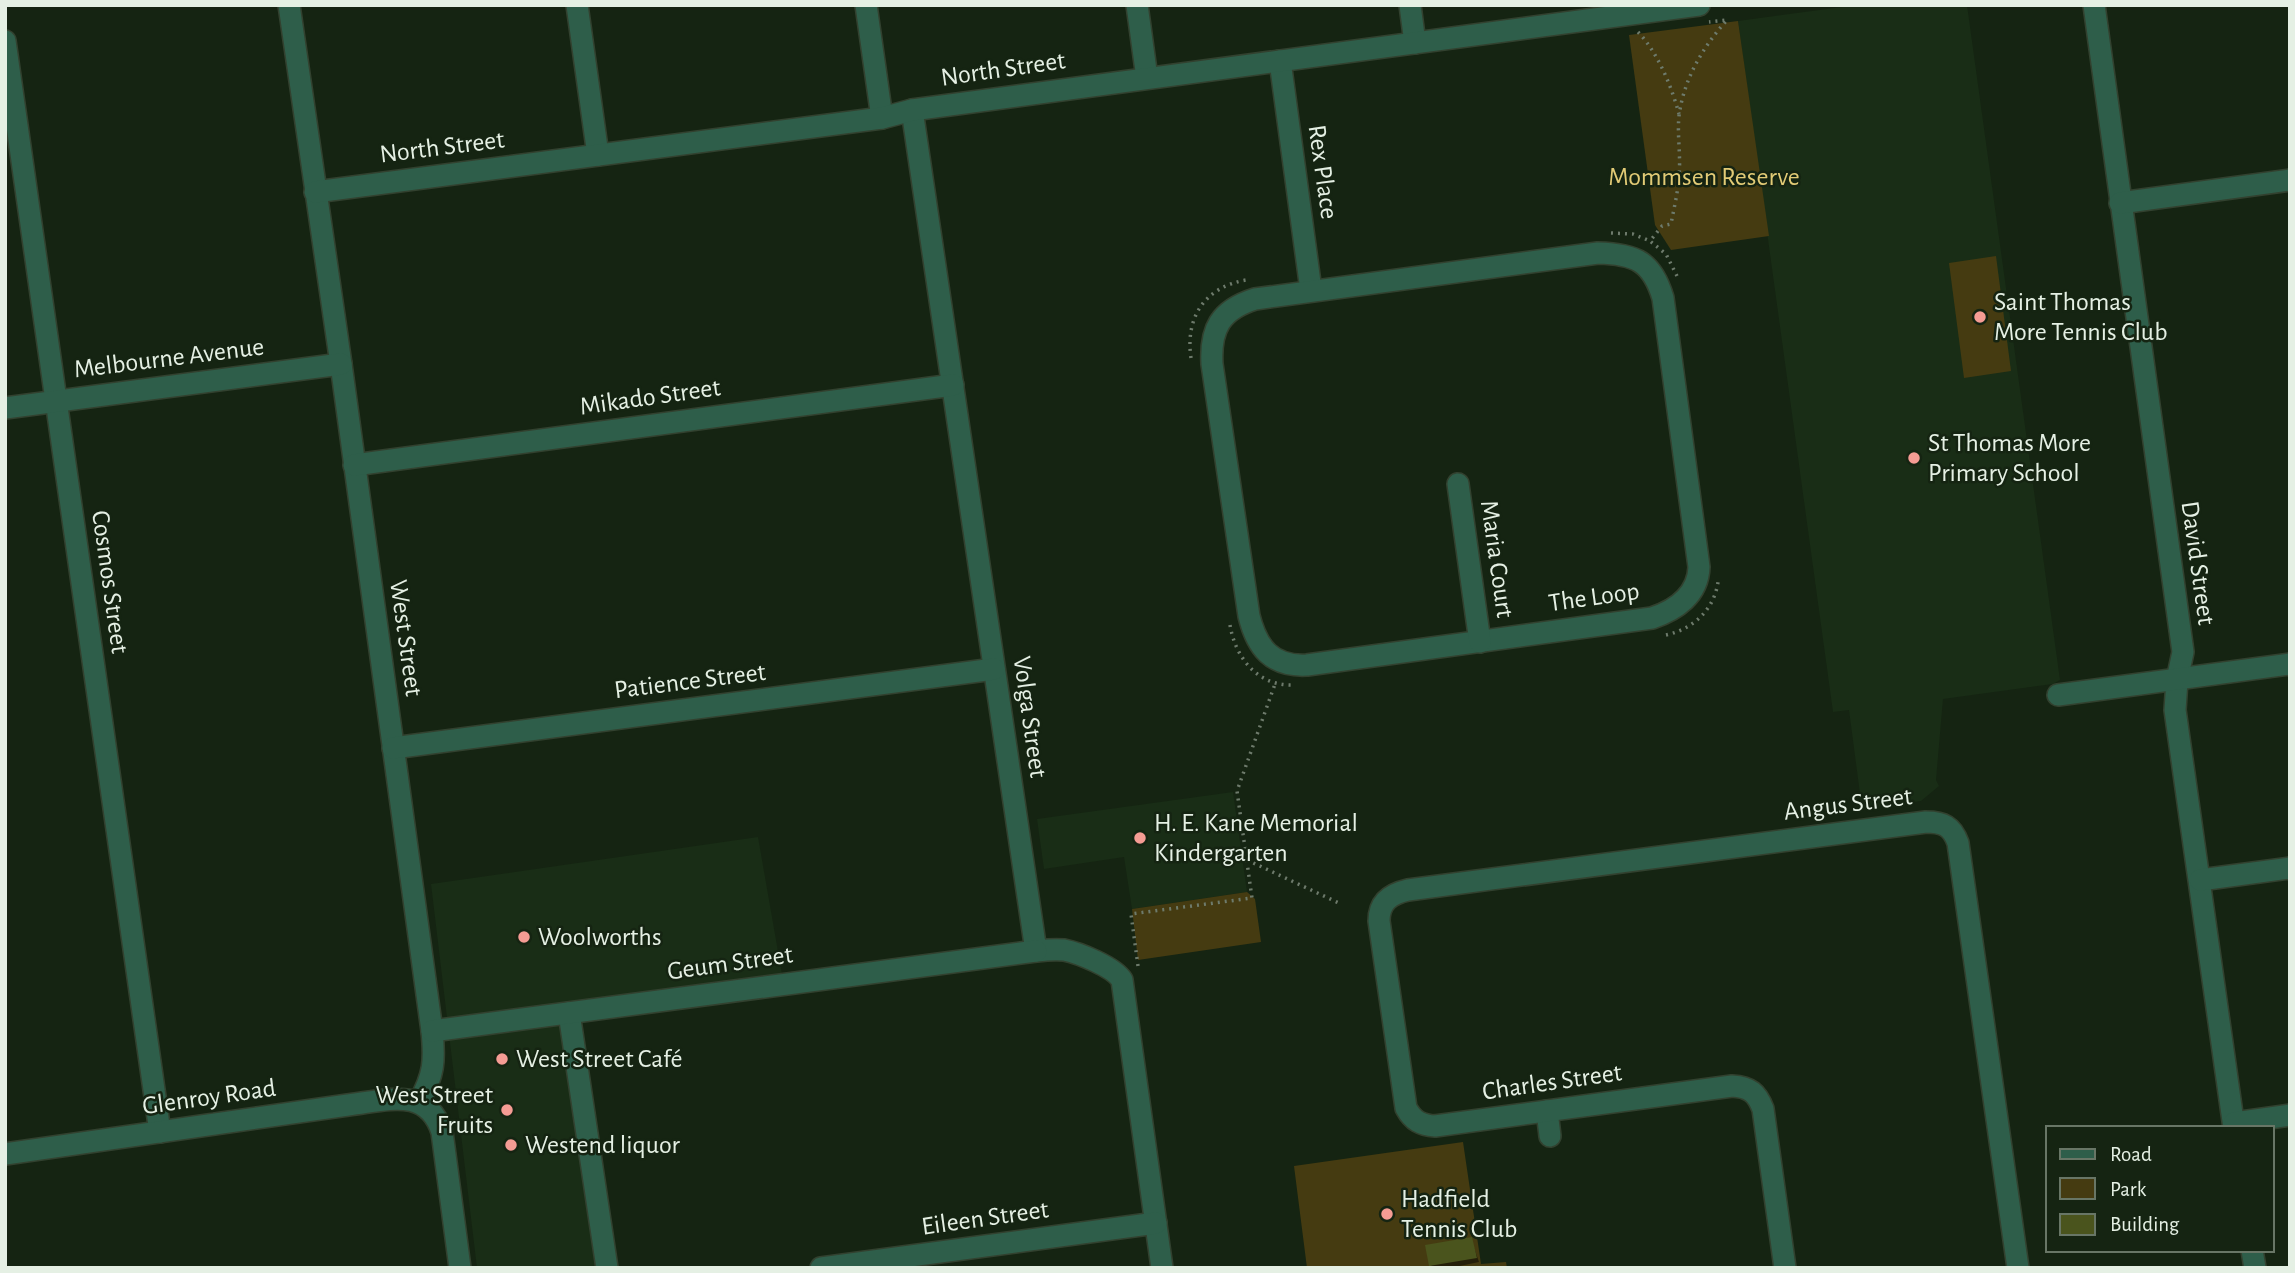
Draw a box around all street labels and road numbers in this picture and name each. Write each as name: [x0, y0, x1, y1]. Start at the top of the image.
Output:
street label: North Street: [939, 47, 1067, 91]
street label: Rex Place: [1304, 123, 1342, 221]
street label: North Street: [378, 126, 506, 168]
street label: Melbourne Avenue: [72, 333, 266, 383]
street label: Mikado Street: [578, 374, 722, 420]
street label: Maria Court: [1476, 499, 1518, 619]
street label: David Street: [2176, 499, 2220, 627]
street label: Cosmos Street: [87, 509, 133, 655]
street label: West Street: [385, 578, 427, 698]
street label: The Loop: [1547, 578, 1641, 616]
street label: Volga Street: [1009, 655, 1051, 779]
street label: Patience Street: [613, 659, 767, 703]
street label: Angus Street: [1782, 783, 1914, 825]
street label: Geum Street: [666, 941, 794, 985]
street label: Charles Street: [1481, 1059, 1623, 1105]
street label: Glenroy Road: [140, 1075, 278, 1119]
street label: Eileen Street: [920, 1196, 1050, 1240]

